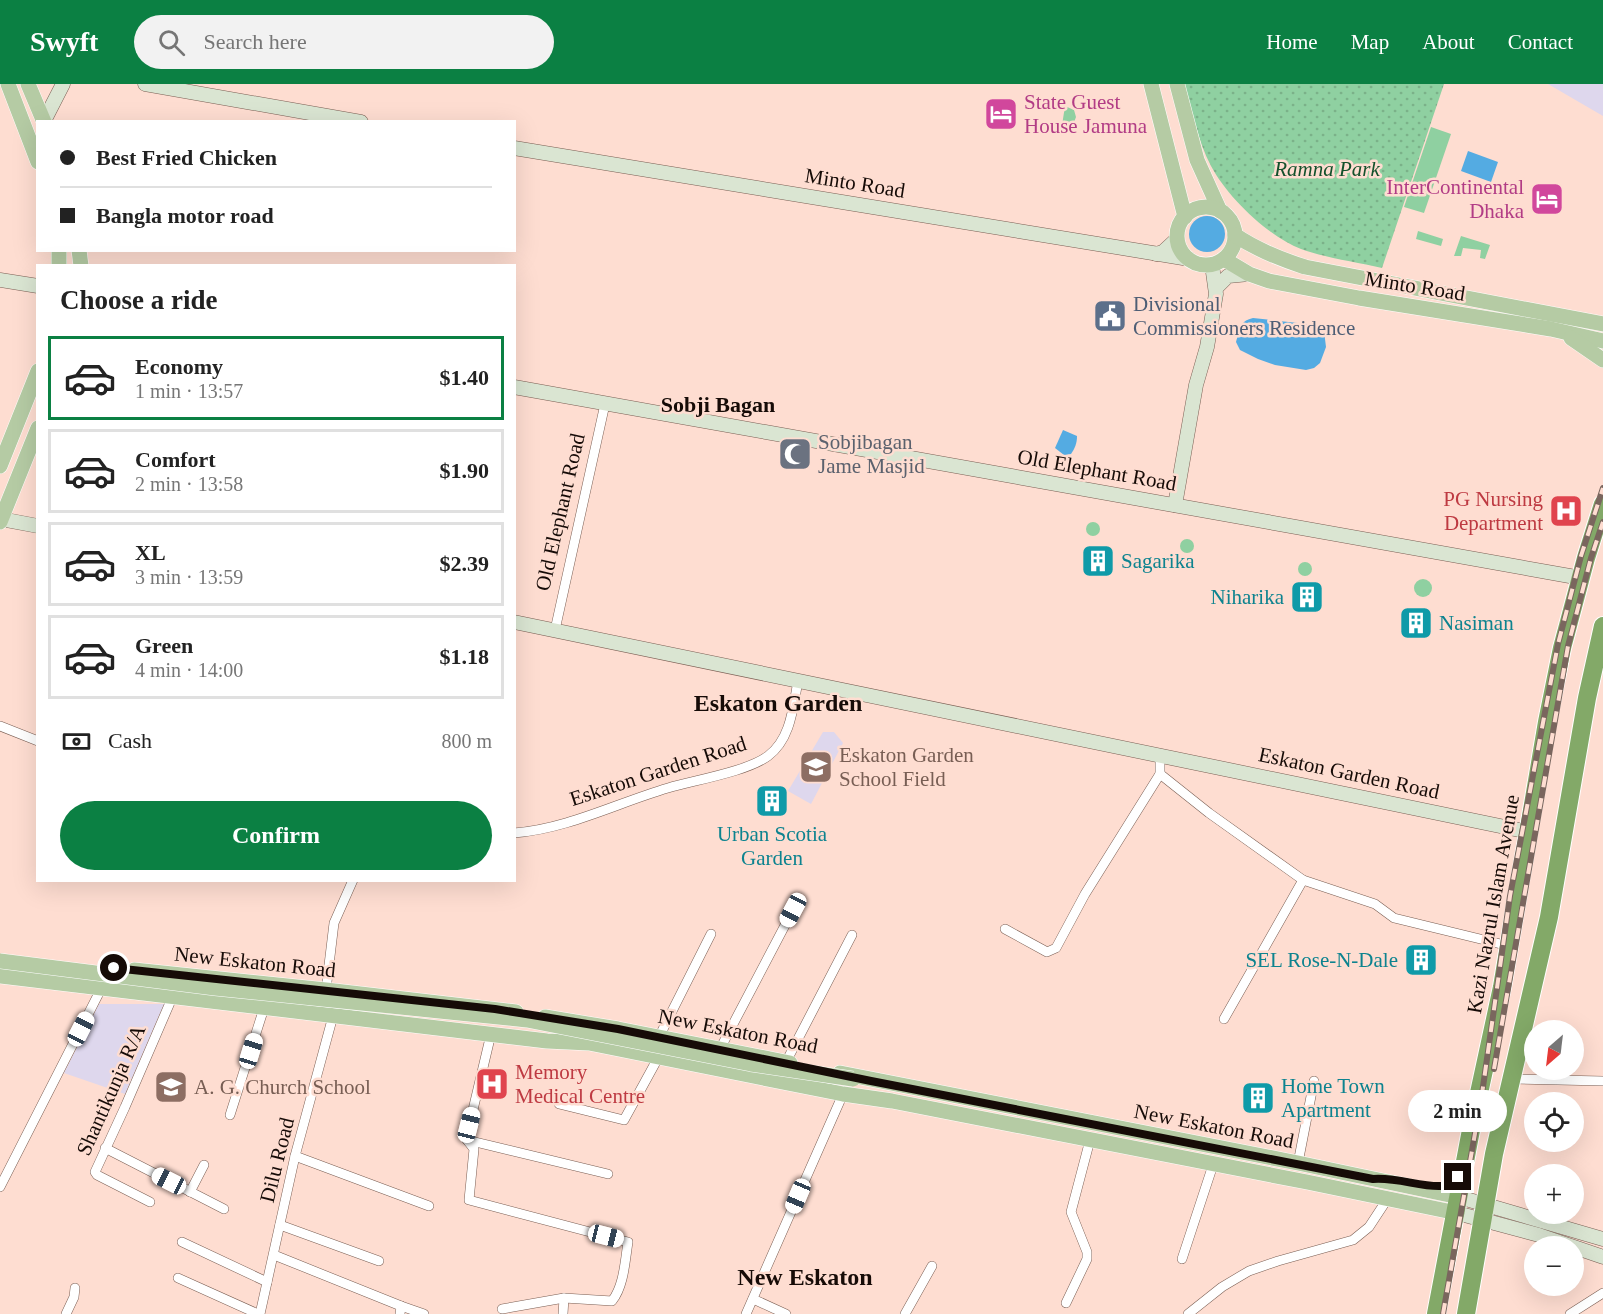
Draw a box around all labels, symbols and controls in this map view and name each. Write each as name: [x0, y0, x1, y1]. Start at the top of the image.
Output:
search box: [134, 15, 554, 69]
text: Swyft: [30, 26, 98, 57]
icon: search: [155, 26, 188, 59]
text: Search here: [203, 29, 307, 54]
text: Home: [1266, 30, 1318, 54]
text: Map: [1351, 30, 1389, 54]
text: About: [1422, 30, 1475, 54]
text: Contact: [1508, 30, 1573, 54]
place label: State Guest House Jamuna: [1024, 90, 1148, 138]
hotel icon: State Guest House Jamuna: [983, 96, 1019, 132]
text: Best Fried Chicken: [96, 145, 277, 170]
park label: Ramna Park: [1273, 157, 1380, 181]
street label: Minto Road: [803, 163, 907, 203]
place label: InterContinental Dhaka: [1386, 175, 1525, 223]
hotel icon: InterContinental Dhaka: [1529, 181, 1565, 217]
text: Bangla motor road: [96, 203, 274, 228]
street label: Minto Road: [1363, 266, 1467, 306]
text: Choose a ride: [60, 285, 218, 315]
place label: Divisional Commissioners Residence: [1133, 292, 1355, 340]
public building icon: Divisional Commissioners Residence: [1092, 298, 1128, 334]
icon: car: [63, 351, 117, 405]
text: Economy: [135, 354, 223, 379]
text: $1.40: [440, 365, 489, 390]
text: 1 min · 13:57: [135, 380, 243, 402]
district label: Sobji Bagan: [661, 392, 775, 417]
street label: Old Elephant Road: [530, 430, 590, 593]
place label: Sobjibagan Jame Masjid: [818, 430, 925, 478]
mosque icon: Sobjibagan Jame Masjid: [777, 436, 813, 472]
icon: car: [63, 444, 117, 498]
street label: Old Elephant Road: [1016, 444, 1179, 496]
text: Comfort: [135, 447, 216, 472]
text: $1.90: [440, 458, 489, 483]
text: 2 min · 13:58: [135, 473, 243, 495]
place label: PG Nursing Department: [1443, 487, 1543, 535]
hospital icon: PG Nursing Department: [1548, 493, 1584, 529]
icon: car: [63, 537, 117, 591]
text: XL: [135, 540, 166, 565]
building icon: Sagarika: [1080, 543, 1116, 579]
place label: Sagarika: [1121, 549, 1195, 573]
text: $2.39: [440, 551, 489, 576]
text: 3 min · 13:59: [135, 566, 243, 588]
building icon: Niharika: [1289, 579, 1325, 615]
place label: Niharika: [1211, 585, 1285, 609]
building icon: Nasiman: [1398, 605, 1434, 641]
place label: Nasiman: [1439, 611, 1514, 635]
icon: car: [63, 630, 117, 684]
text: Green: [135, 633, 193, 658]
text: $1.18: [440, 644, 489, 669]
text: 4 min · 14:00: [135, 659, 243, 681]
district label: Eskaton Garden: [694, 690, 862, 716]
icon: cash: [60, 725, 93, 758]
text: Cash: [108, 728, 152, 753]
text: 800 m: [441, 730, 492, 752]
street label: Eskaton Garden Road: [567, 731, 750, 811]
street label: Eskaton Garden Road: [1256, 742, 1442, 804]
place label: Eskaton Garden School Field: [839, 743, 974, 791]
school or university icon: Eskaton Garden School Field: [798, 749, 834, 785]
building icon: Urban Scotia Garden: [754, 783, 790, 819]
street label: Kazi Nazrul Islam Avenue: [1462, 793, 1524, 1015]
button: Confirm: [60, 801, 492, 870]
place label: Urban Scotia Garden: [717, 822, 828, 870]
car: [777, 890, 809, 930]
street label: New Eskaton Road: [173, 942, 337, 982]
building icon: SEL Rose-N-Dale: [1403, 942, 1439, 978]
place label: SEL Rose-N-Dale: [1245, 948, 1398, 972]
route start: [100, 954, 127, 981]
street label: New Eskaton Road: [656, 1004, 820, 1058]
car: [65, 1009, 97, 1049]
street label: Shantikunja R/A: [71, 1020, 151, 1159]
north arrow: [1524, 1020, 1584, 1080]
map controls: [1524, 1020, 1584, 1296]
car: [237, 1031, 265, 1071]
place label: Memory Medical Centre: [515, 1060, 645, 1108]
hospital icon: Memory Medical Centre: [474, 1066, 510, 1102]
school or university icon: A. G. Church School: [153, 1069, 189, 1105]
place label: Home Town Apartment: [1281, 1074, 1385, 1122]
place label: A. G. Church School: [194, 1075, 371, 1099]
building icon: Home Town Apartment: [1240, 1080, 1276, 1116]
callout: 2 min: [1408, 1090, 1508, 1132]
button: locate: [1524, 1092, 1584, 1152]
street label: New Eskaton Road: [1132, 1099, 1296, 1153]
text: 2 min: [1433, 1100, 1482, 1122]
car: [456, 1105, 482, 1145]
street label: Dilu Road: [255, 1114, 299, 1205]
route end: [1444, 1163, 1471, 1190]
button: +: [1524, 1164, 1584, 1224]
car: [149, 1165, 189, 1197]
car: [783, 1176, 813, 1216]
car: [586, 1223, 626, 1249]
button: −: [1524, 1236, 1584, 1296]
district label: New Eskaton: [737, 1264, 873, 1290]

